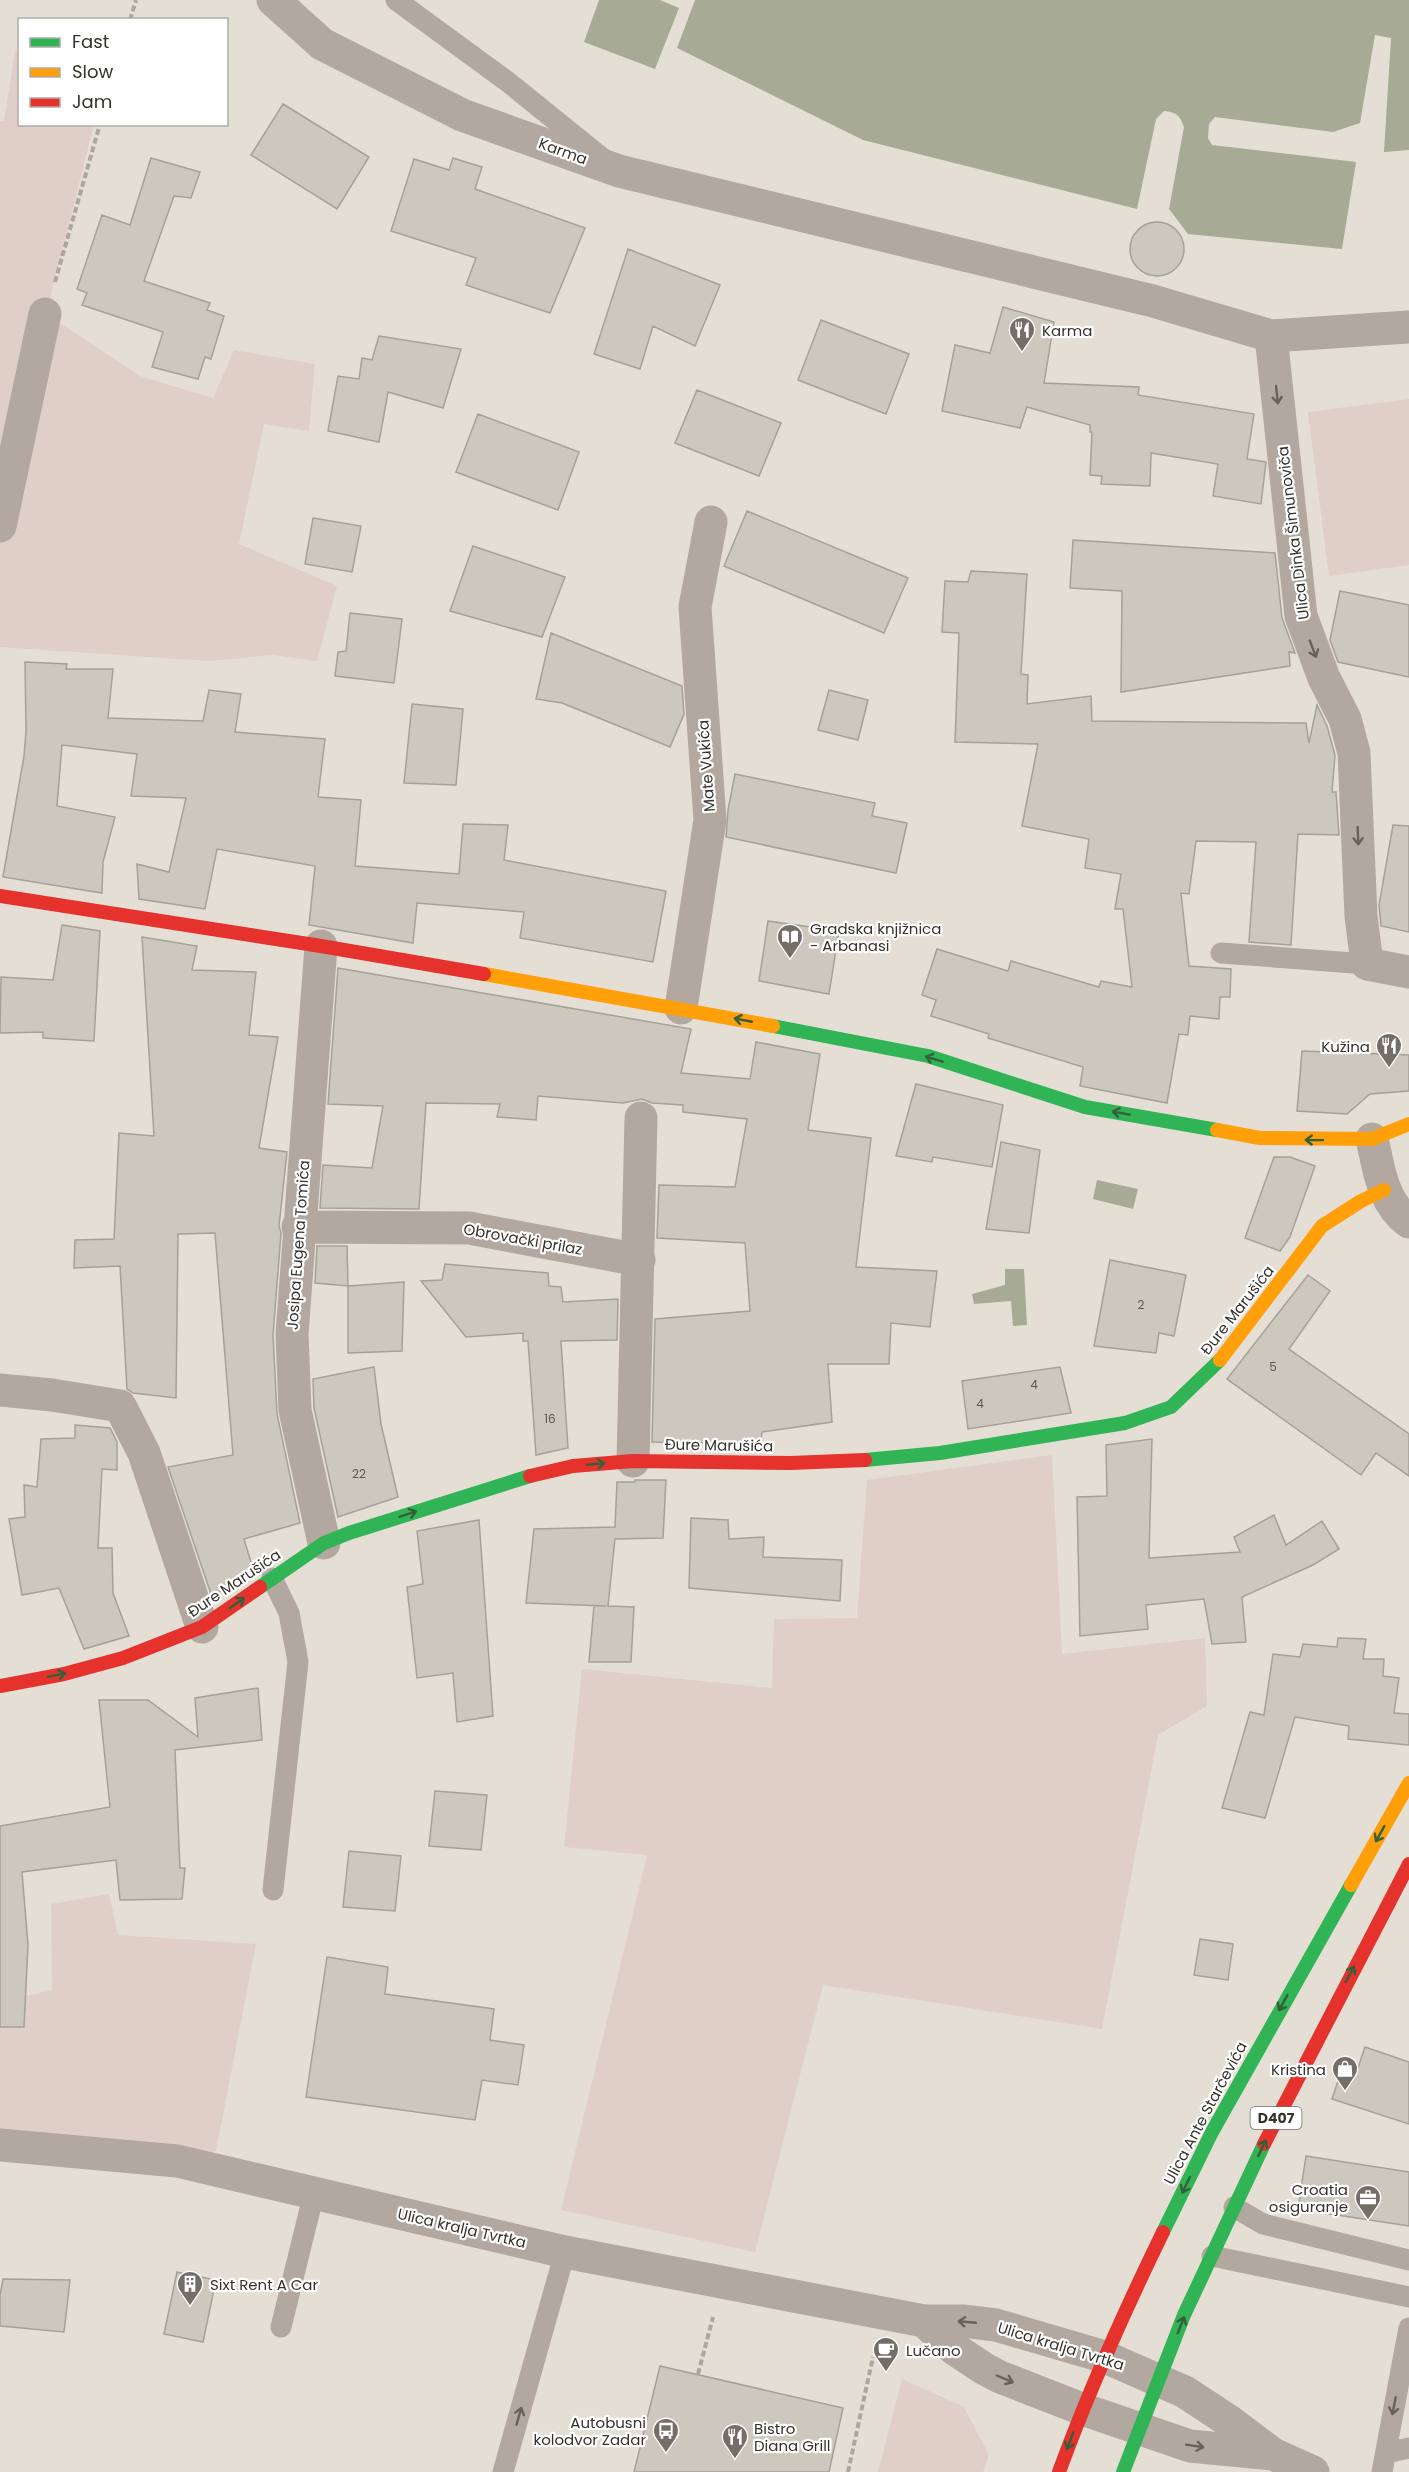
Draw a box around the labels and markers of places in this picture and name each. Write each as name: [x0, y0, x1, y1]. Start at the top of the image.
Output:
restaurant icon: Karma: [1007, 315, 1037, 353]
place label: Karma: [1042, 320, 1092, 341]
place label: Gradska knjižnica - Arbanasi: [810, 918, 941, 956]
library icon: Gradska knjižnica - Arbanasi: [775, 922, 805, 960]
restaurant icon: Kužina: [1374, 1031, 1404, 1069]
place label: Kužina: [1321, 1036, 1370, 1057]
shop icon: Kristina: [1330, 2054, 1360, 2092]
place label: Kristina: [1271, 2059, 1326, 2080]
place label: Croatia osiguranje: [1269, 2179, 1348, 2217]
office icon: Croatia osiguranje: [1353, 2183, 1383, 2221]
building icon: Sixt Rent A Car: [175, 2269, 205, 2307]
place label: Sixt Rent A Car: [210, 2274, 318, 2295]
cafe icon: Lučano: [871, 2335, 901, 2373]
place label: Lučano: [906, 2340, 961, 2361]
place label: Autobusni kolodvor Zadar: [533, 2412, 646, 2450]
bus stop icon: Autobusni kolodvor Zadar: [651, 2416, 681, 2454]
place label: Bistro Diana Grill: [754, 2418, 831, 2456]
restaurant icon: Bistro Diana Grill: [720, 2422, 750, 2460]

